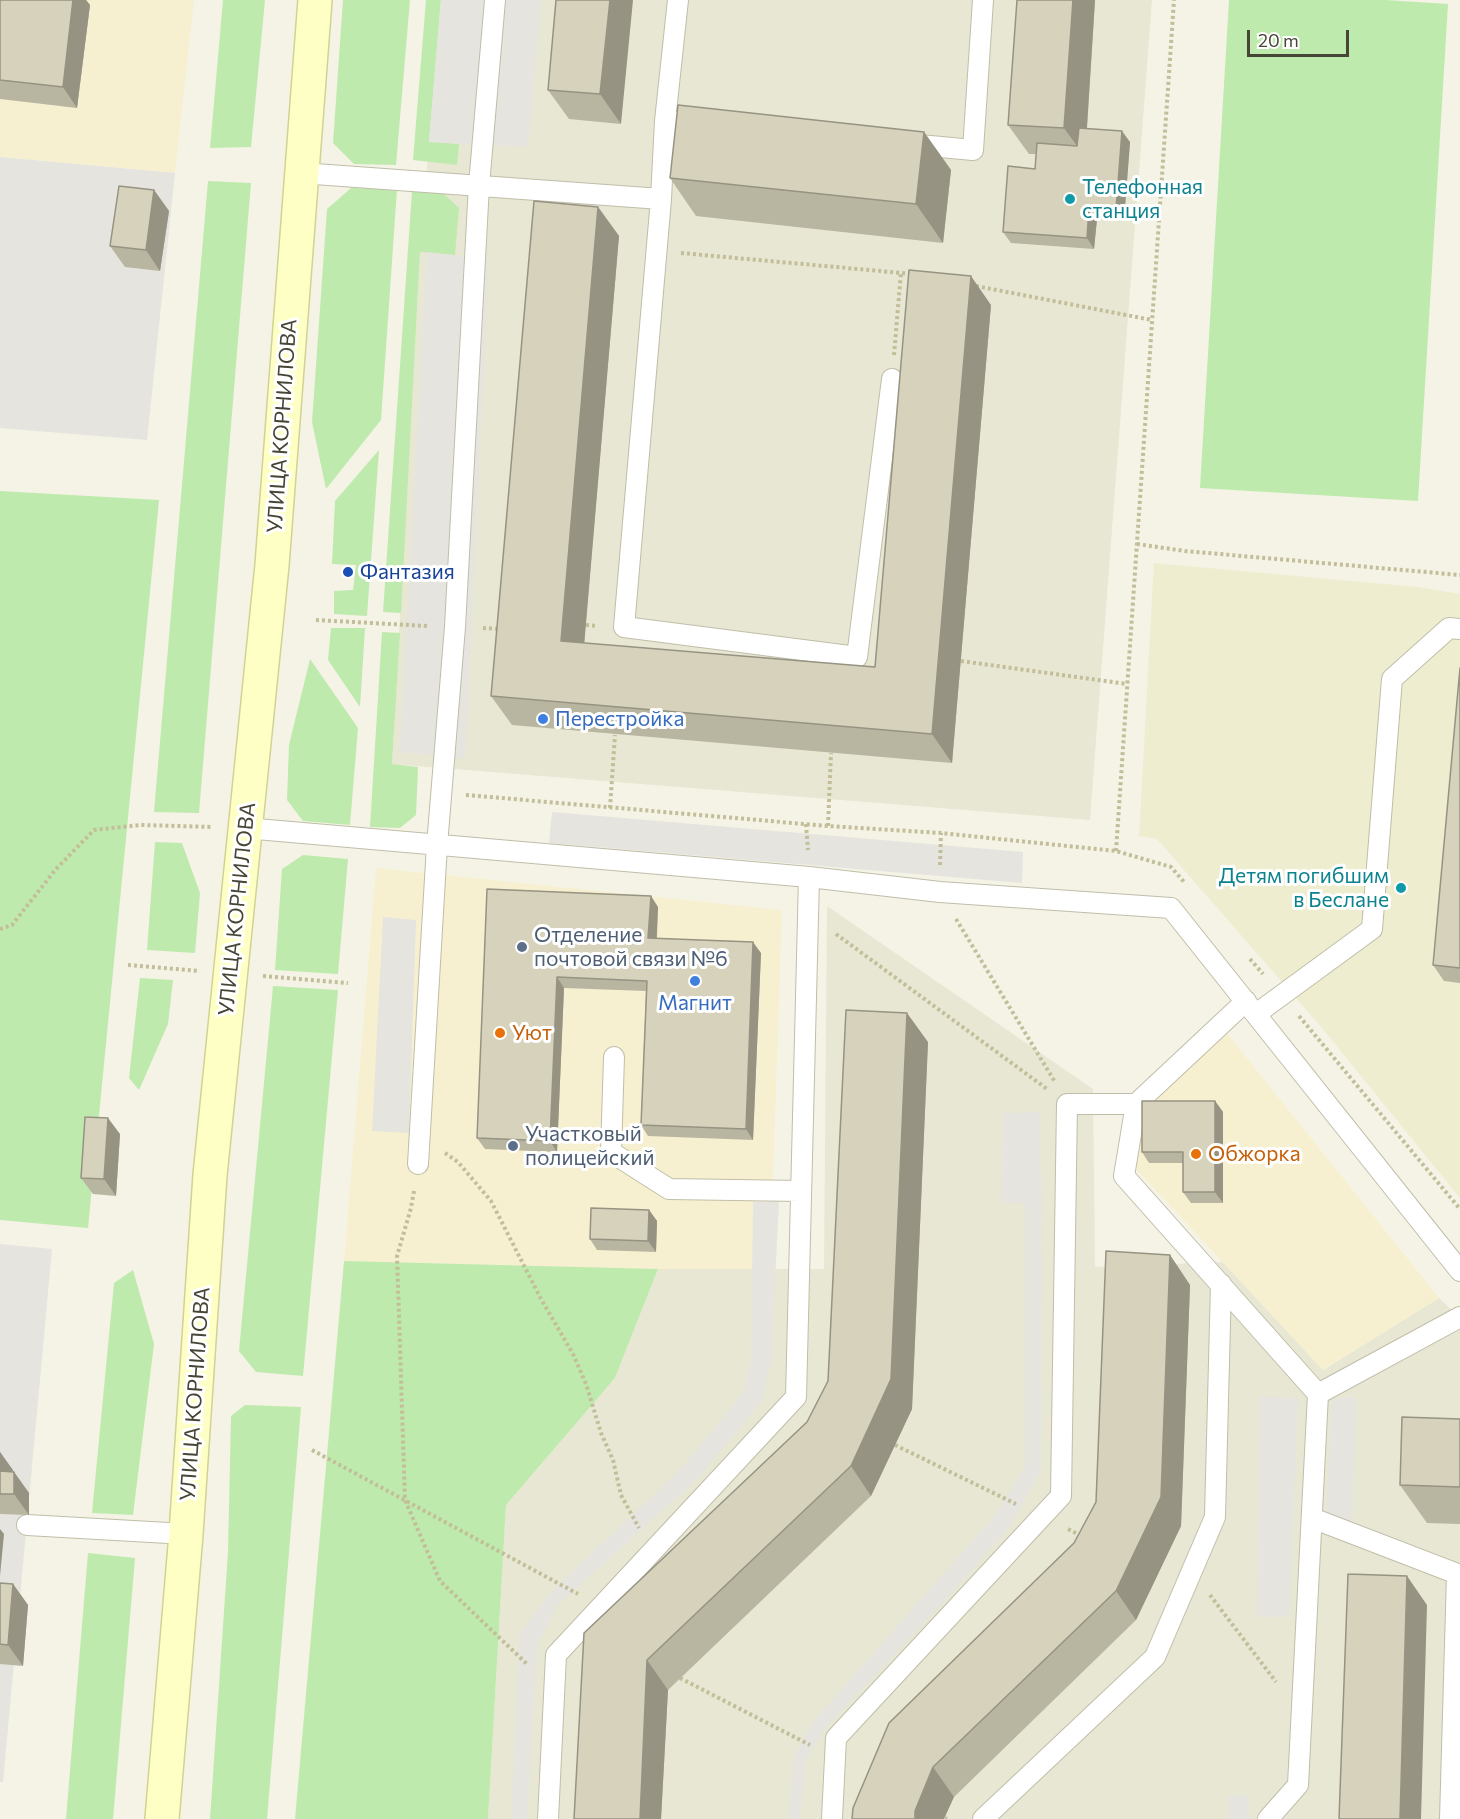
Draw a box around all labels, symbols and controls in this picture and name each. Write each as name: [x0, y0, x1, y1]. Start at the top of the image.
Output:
scale bar: [1250, 18, 1352, 56]
text: 20 m: [1258, 29, 1299, 51]
place label: Телефонная станция: [1082, 174, 1203, 224]
marker: Телефонная станция: [1063, 192, 1077, 206]
street label: УЛИЦА КОРНИЛОВА: [262, 318, 302, 534]
place label: Фантазия: [360, 559, 455, 585]
marker: Фантазия: [341, 565, 355, 579]
place label: Перестройка: [555, 706, 684, 732]
marker: Перестройка: [536, 712, 550, 726]
street label: УЛИЦА КОРНИЛОВА: [213, 801, 261, 1017]
place label: Детям погибшим в Беслане: [1219, 863, 1389, 913]
marker: Детям погибшим в Беслане: [1394, 881, 1408, 895]
place label: Отделение почтовой связи №6: [534, 922, 728, 972]
marker: Отделение почтовой связи №6: [515, 940, 529, 954]
marker: Магнит: [688, 974, 702, 988]
place label: Магнит: [658, 990, 732, 1016]
place label: Уют: [512, 1020, 552, 1046]
marker: Уют: [493, 1026, 507, 1040]
place label: Участковый полицейский: [525, 1121, 655, 1171]
marker: Участковый полицейский: [506, 1139, 520, 1153]
place label: Обжорка: [1208, 1141, 1301, 1167]
marker: Обжорка: [1189, 1147, 1203, 1161]
street label: УЛИЦА КОРНИЛОВА: [175, 1286, 215, 1502]

